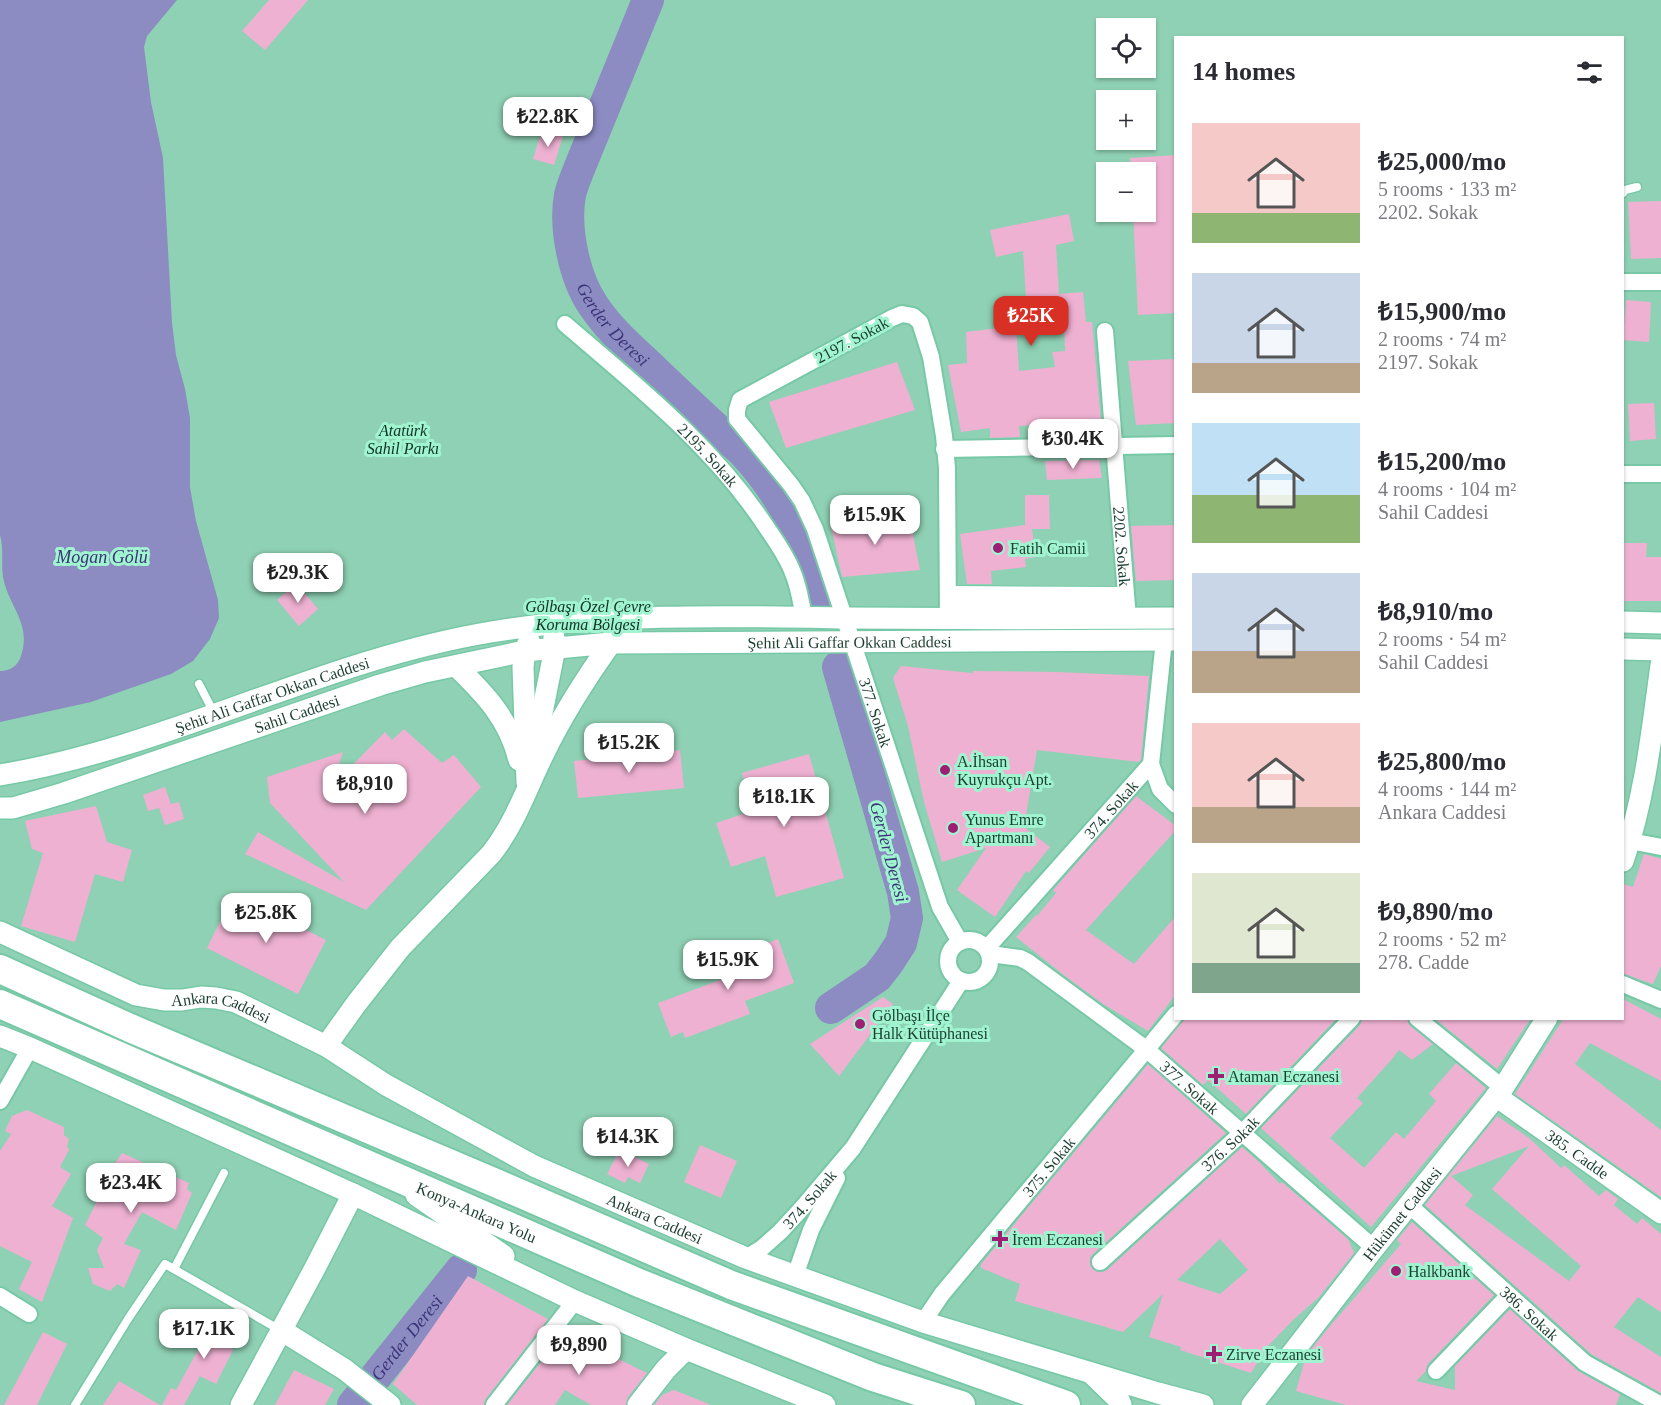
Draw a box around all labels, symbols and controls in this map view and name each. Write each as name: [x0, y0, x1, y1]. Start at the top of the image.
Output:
map controls: [1096, 18, 1156, 222]
button: locate: [1096, 18, 1156, 78]
icon: filters: [1573, 56, 1606, 89]
text: 14 homes: [1192, 57, 1295, 86]
button: +: [1096, 90, 1156, 150]
pin: ₺22.8K: [499, 97, 597, 148]
text: ₺22.8K: [517, 105, 579, 127]
icon: home: [1240, 147, 1312, 219]
text: ₺25,000/mo: [1378, 147, 1506, 176]
button: −: [1096, 162, 1156, 222]
text: 5 rooms · 133 m²: [1378, 178, 1516, 200]
text: 2202. Sokak: [1378, 201, 1478, 223]
water label: Gerder Deresi: [573, 279, 653, 370]
pin: ₺25K: [995, 296, 1067, 347]
icon: home: [1240, 297, 1312, 369]
text: ₺15,900/mo: [1378, 297, 1506, 326]
text: ₺25K: [1008, 304, 1055, 326]
street label: 2197. Sokak: [813, 314, 891, 366]
text: 2 rooms · 74 m²: [1378, 328, 1506, 350]
text: 2197. Sokak: [1378, 351, 1478, 373]
pin: ₺30.4K: [1024, 419, 1122, 470]
street label: 2195. Sokak: [675, 420, 741, 490]
park label: Atatürk Sahil Parkı: [367, 422, 439, 457]
text: ₺30.4K: [1042, 427, 1104, 449]
icon: home: [1240, 447, 1312, 519]
text: ₺15,200/mo: [1378, 447, 1506, 476]
text: 4 rooms · 104 m²: [1378, 478, 1516, 500]
pin: ₺15.9K: [826, 495, 924, 546]
text: Sahil Caddesi: [1378, 501, 1489, 523]
text: ₺15.9K: [844, 503, 906, 525]
street label: 2202. Sokak: [1111, 506, 1134, 587]
place label: Fatih Camii: [1010, 540, 1087, 557]
marker: Fatih Camii: [991, 541, 1005, 555]
water label: Mogan Gölü: [55, 547, 148, 567]
pin: ₺29.3K: [249, 553, 347, 604]
text: ₺29.3K: [267, 561, 329, 583]
icon: home: [1240, 597, 1312, 669]
text: ₺8,910/mo: [1378, 597, 1493, 626]
park label: Gölbaşı Özel Çevre Koruma Bölgesi: [525, 598, 651, 634]
text: 2 rooms · 54 m²: [1378, 628, 1506, 650]
street label: Şehit Ali Gaffar Okkan Caddesi: [747, 633, 952, 652]
text: Sahil Caddesi: [1378, 651, 1489, 673]
street label: Şehit Ali Gaffar Okkan Caddesi: [173, 653, 372, 737]
street label: 377. Sokak: [856, 676, 895, 749]
street label: Sahil Caddesi: [252, 691, 342, 736]
pin: ₺15.2K: [580, 723, 678, 774]
text: ₺15.2K: [598, 731, 660, 753]
icon: home: [1240, 747, 1312, 819]
text: ₺25,800/mo: [1378, 747, 1506, 776]
place label: A.İhsan Kuyrukçu Apt.: [957, 753, 1052, 789]
marker: A.İhsan Kuyrukçu Apt.: [938, 763, 952, 777]
pin: ₺8,910: [316, 764, 414, 815]
text: ₺8,910: [337, 772, 393, 794]
pin: ₺18.1K: [735, 777, 833, 828]
street label: 374. Sokak: [1080, 777, 1141, 842]
text: 4 rooms · 144 m²: [1378, 778, 1516, 800]
text: ₺18.1K: [753, 785, 815, 807]
water label: Gerder Deresi: [866, 800, 912, 904]
text: Ankara Caddesi: [1378, 801, 1506, 823]
place label: Yunus Emre Apartmanı: [965, 811, 1044, 847]
marker: Yunus Emre Apartmanı: [946, 821, 960, 835]
pin: ₺25.8K: [217, 893, 315, 944]
icon: home: [1240, 897, 1312, 969]
text: ₺9,890/mo: [1378, 897, 1493, 926]
text: ₺25.8K: [235, 901, 297, 923]
text: 2 rooms · 52 m²: [1378, 928, 1506, 950]
pin: ₺15.9K: [679, 940, 777, 991]
text: ₺15.9K: [697, 948, 759, 970]
text: 278. Cadde: [1378, 951, 1469, 973]
street label: Ankara Caddesi: [171, 988, 274, 1026]
place label: Gölbaşı İlçe Halk Kütüphanesi: [872, 1007, 989, 1043]
marker: Gölbaşı İlçe Halk Kütüphanesi: [853, 1017, 867, 1031]
street label: 377. Sokak: [1157, 1057, 1223, 1117]
place label: Ataman Eczanesi: [1228, 1068, 1340, 1085]
marker: Ataman Eczanesi: [1209, 1069, 1223, 1083]
street label: 376. Sokak: [1198, 1113, 1262, 1174]
pin: ₺14.3K: [579, 1117, 677, 1168]
text: ₺14.3K: [597, 1125, 659, 1147]
street label: 385. Cadde: [1543, 1126, 1612, 1182]
street label: 375. Sokak: [1019, 1133, 1078, 1200]
pin: ₺23.4K: [82, 1163, 180, 1214]
street label: Hükümet Caddesi: [1359, 1163, 1445, 1264]
street label: 374. Sokak: [779, 1166, 839, 1232]
text: ₺23.4K: [100, 1171, 162, 1193]
street label: Konya-Ankara Yolu: [414, 1178, 539, 1246]
street label: Ankara Caddesi: [604, 1190, 706, 1247]
place label: İrem Eczanesi: [1012, 1231, 1104, 1248]
marker: İrem Eczanesi: [993, 1232, 1007, 1246]
place label: Halkbank: [1408, 1263, 1470, 1280]
marker: Halkbank: [1389, 1264, 1403, 1278]
street label: 386. Sokak: [1497, 1283, 1562, 1344]
water label: Gerder Deresi: [367, 1291, 447, 1384]
pin: ₺17.1K: [155, 1309, 253, 1360]
text: ₺17.1K: [173, 1317, 235, 1339]
pin: ₺9,890: [530, 1325, 628, 1376]
text: ₺9,890: [551, 1333, 607, 1355]
place label: Zirve Eczanesi: [1226, 1346, 1322, 1363]
marker: Zirve Eczanesi: [1207, 1347, 1221, 1361]

